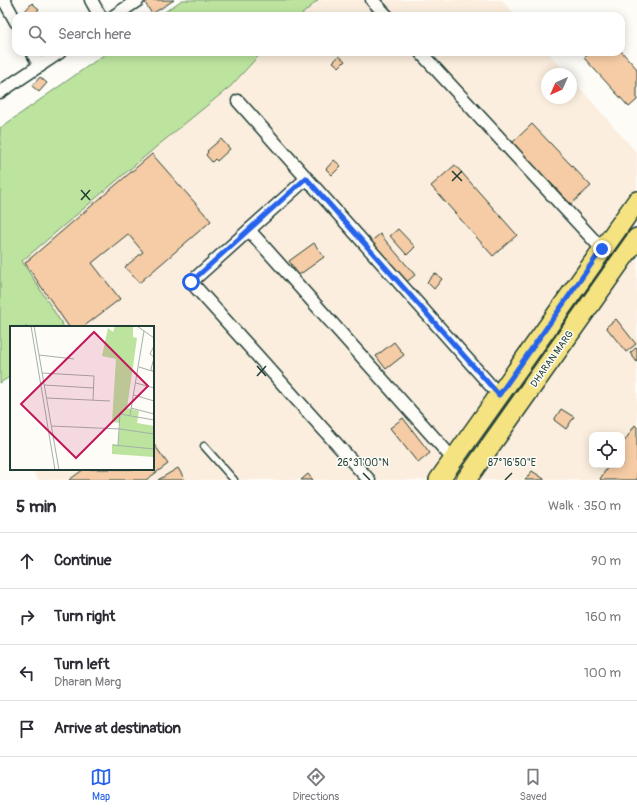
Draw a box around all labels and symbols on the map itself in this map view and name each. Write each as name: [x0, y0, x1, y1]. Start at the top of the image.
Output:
north arrow: [541, 68, 577, 104]
route end: [593, 240, 611, 258]
route start: [182, 273, 200, 291]
inset map: [10, 326, 154, 470]
street label: DHARAN MARG: [528, 328, 576, 390]
text: 26°31'00"N: [337, 457, 389, 469]
text: 87°16'50"E: [488, 457, 536, 469]

